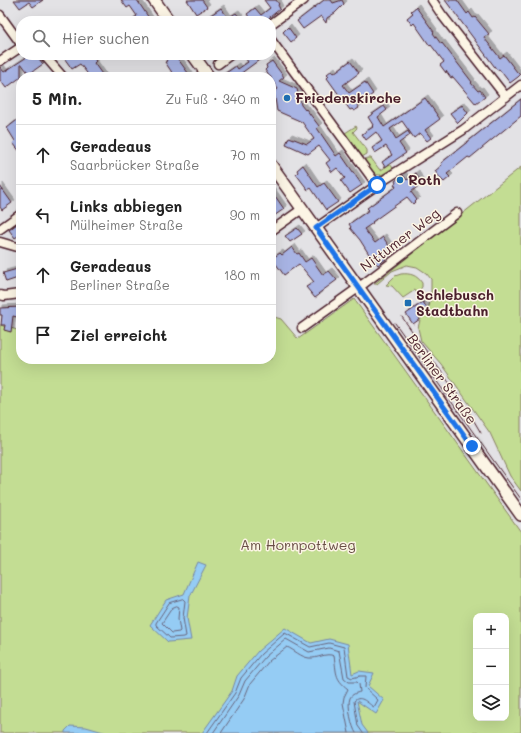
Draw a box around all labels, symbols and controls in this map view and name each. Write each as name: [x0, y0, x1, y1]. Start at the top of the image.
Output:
search box: [16, 16, 276, 60]
icon: search: [30, 27, 52, 49]
text: Hier suchen: [62, 28, 149, 48]
text: 5 Min.: [32, 87, 83, 109]
place label: Friedenskirche: [295, 88, 401, 107]
text: Zu Fuß · 340 m: [166, 90, 260, 107]
marker: Friedenskirche: [282, 93, 292, 103]
text: Geradeaus: [70, 136, 151, 156]
icon: ahead: [32, 144, 54, 166]
text: 70 m: [230, 146, 260, 163]
text: Saarbrücker Straße: [70, 156, 199, 173]
place label: Roth: [408, 170, 441, 189]
marker: Roth: [395, 175, 405, 185]
route start: [368, 176, 386, 194]
text: Links abbiegen: [70, 196, 182, 216]
street label: Nittumer Weg: [356, 203, 443, 276]
icon: left: [32, 204, 54, 226]
text: 90 m: [230, 206, 260, 223]
text: Mülheimer Straße: [70, 216, 183, 233]
text: Geradeaus: [70, 256, 151, 276]
icon: ahead: [32, 264, 54, 286]
text: 180 m: [224, 266, 260, 283]
text: Berliner Straße: [70, 276, 170, 293]
place label: Schlebusch Stadtbahn: [416, 285, 494, 320]
marker: Schlebusch Stadtbahn: [403, 298, 413, 308]
icon: arrive: [32, 324, 54, 346]
text: Ziel erreicht: [70, 325, 167, 345]
street label: Berliner Straße: [403, 330, 482, 428]
route end: [463, 437, 481, 455]
park label: Am Hornpottweg: [240, 535, 356, 554]
map controls: [473, 613, 509, 721]
button: +: [473, 613, 509, 649]
button: −: [473, 649, 509, 685]
button: layers: [473, 685, 509, 721]

